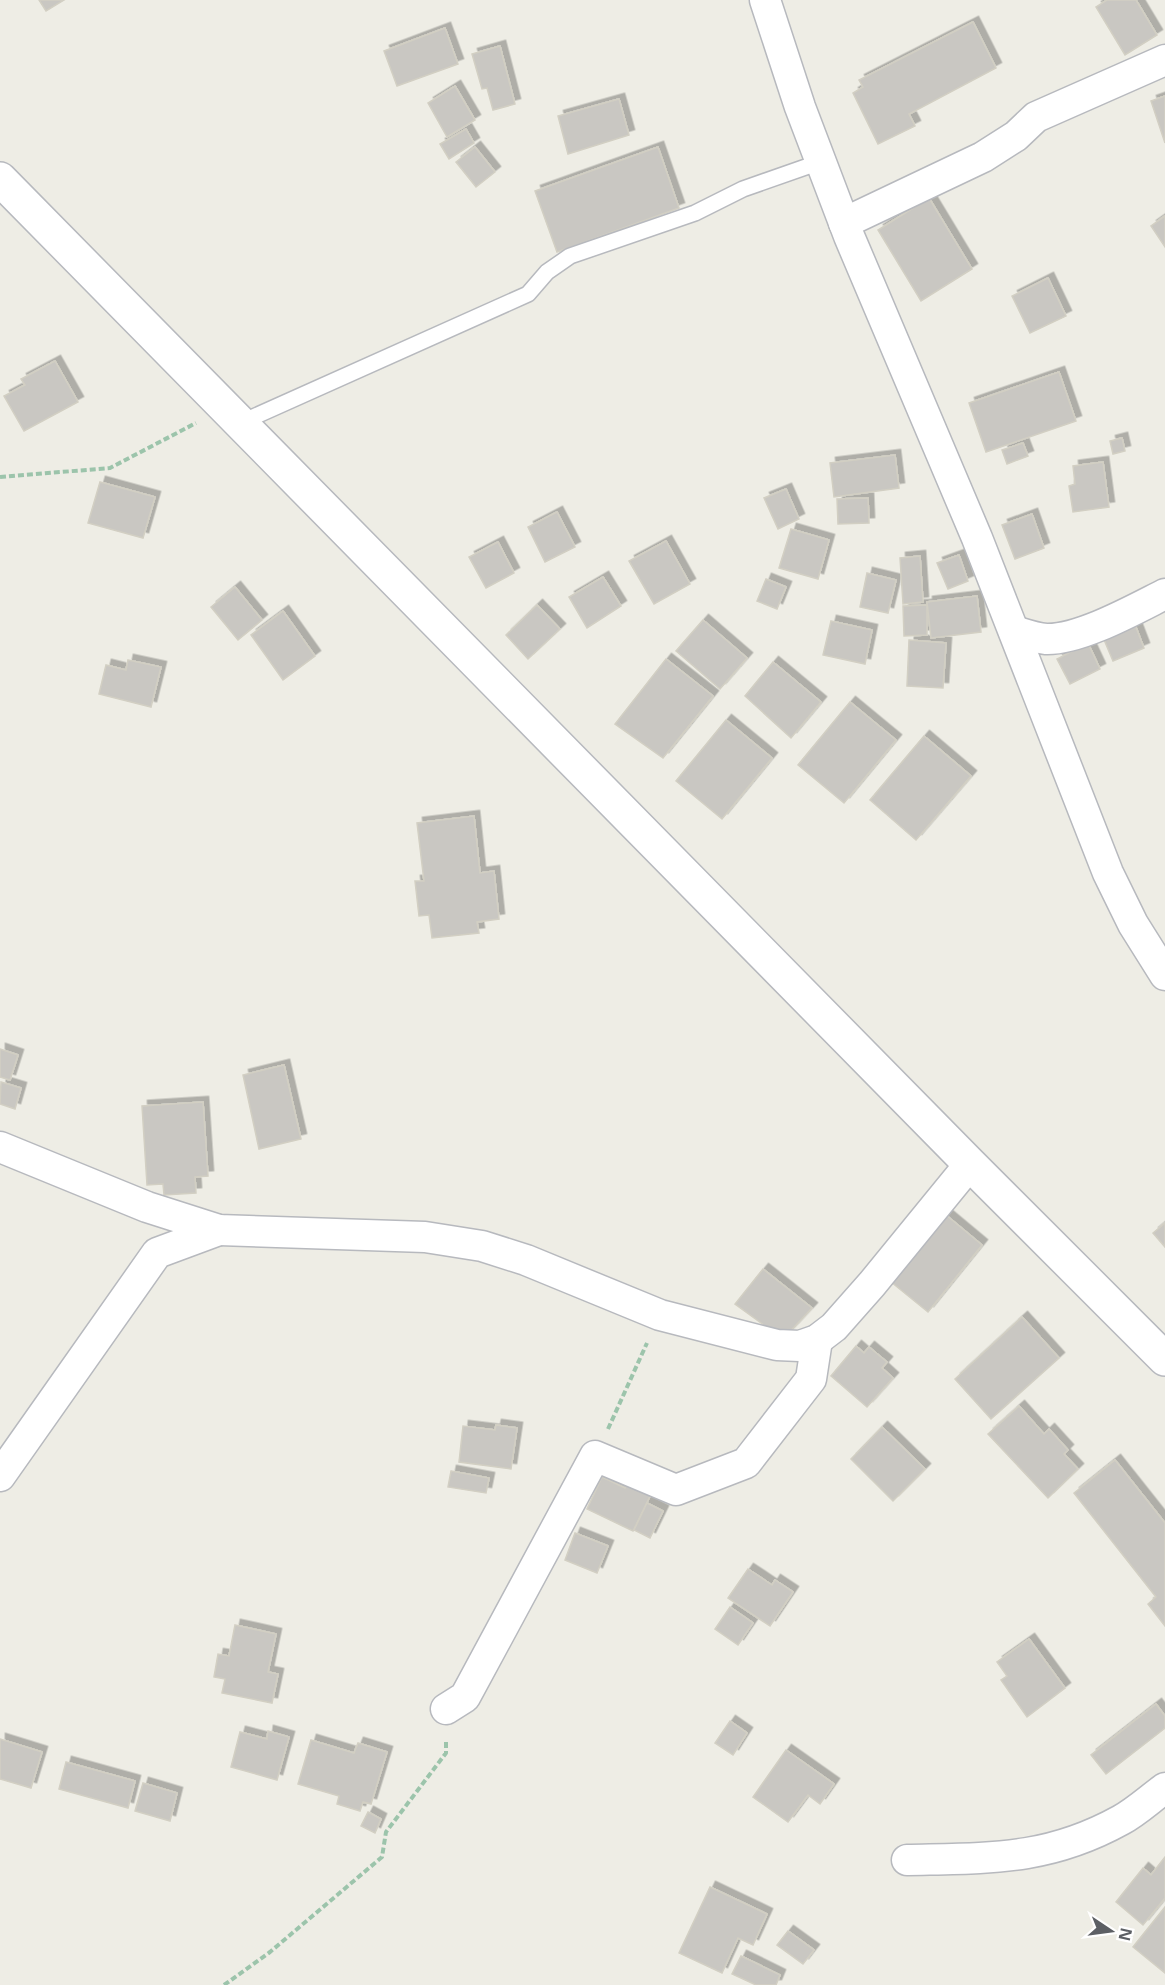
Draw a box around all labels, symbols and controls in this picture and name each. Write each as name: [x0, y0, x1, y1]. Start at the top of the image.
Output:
north arrow: [1081, 1901, 1141, 1961]
text: N: [1113, 1926, 1138, 1943]

